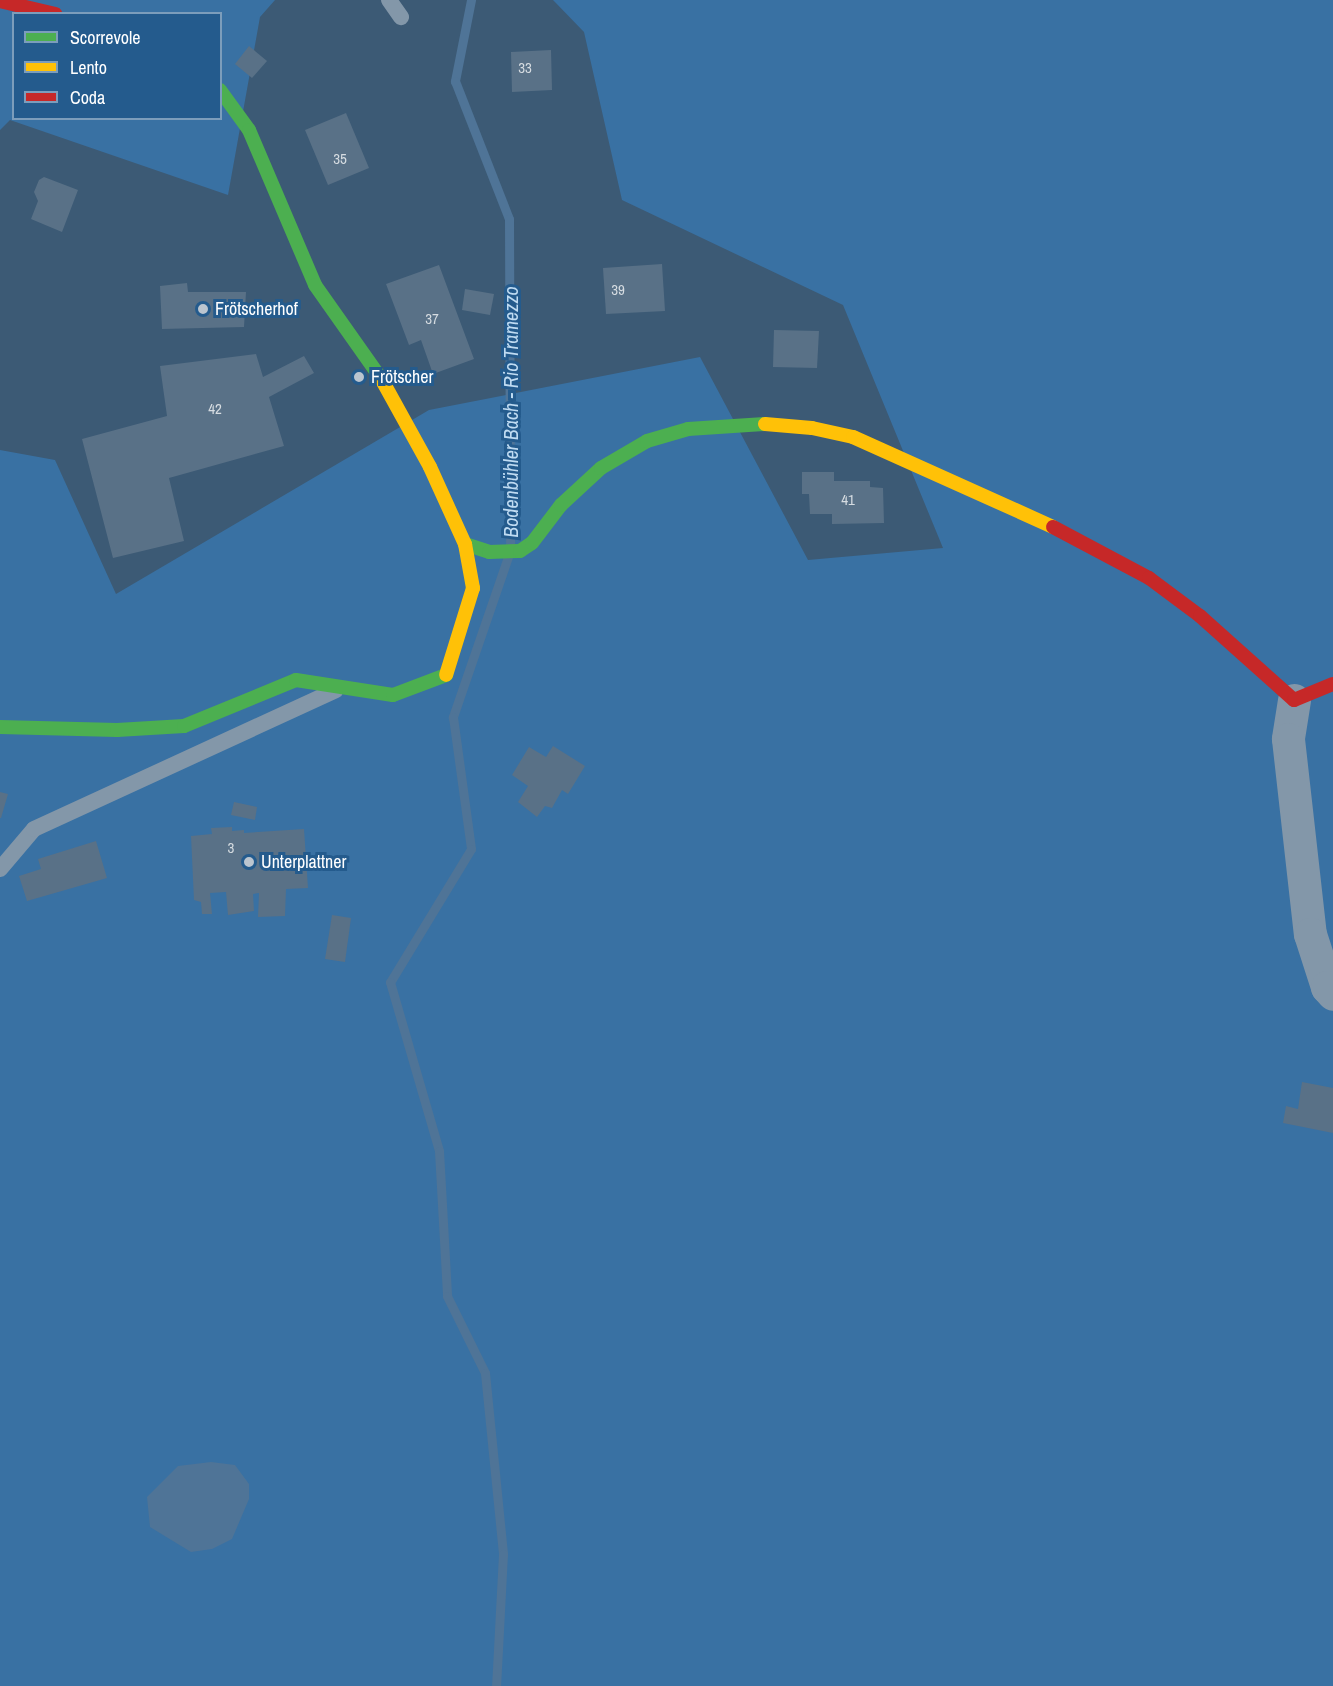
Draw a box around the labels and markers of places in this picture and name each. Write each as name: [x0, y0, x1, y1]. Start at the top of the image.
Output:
place label: Frötscherhof: [215, 298, 298, 320]
marker: Frötscherhof: [196, 302, 210, 316]
place label: Frötscher: [371, 366, 433, 388]
marker: Frötscher: [352, 370, 366, 384]
place label: Unterplattner: [261, 851, 346, 873]
marker: Unterplattner: [242, 855, 256, 869]

